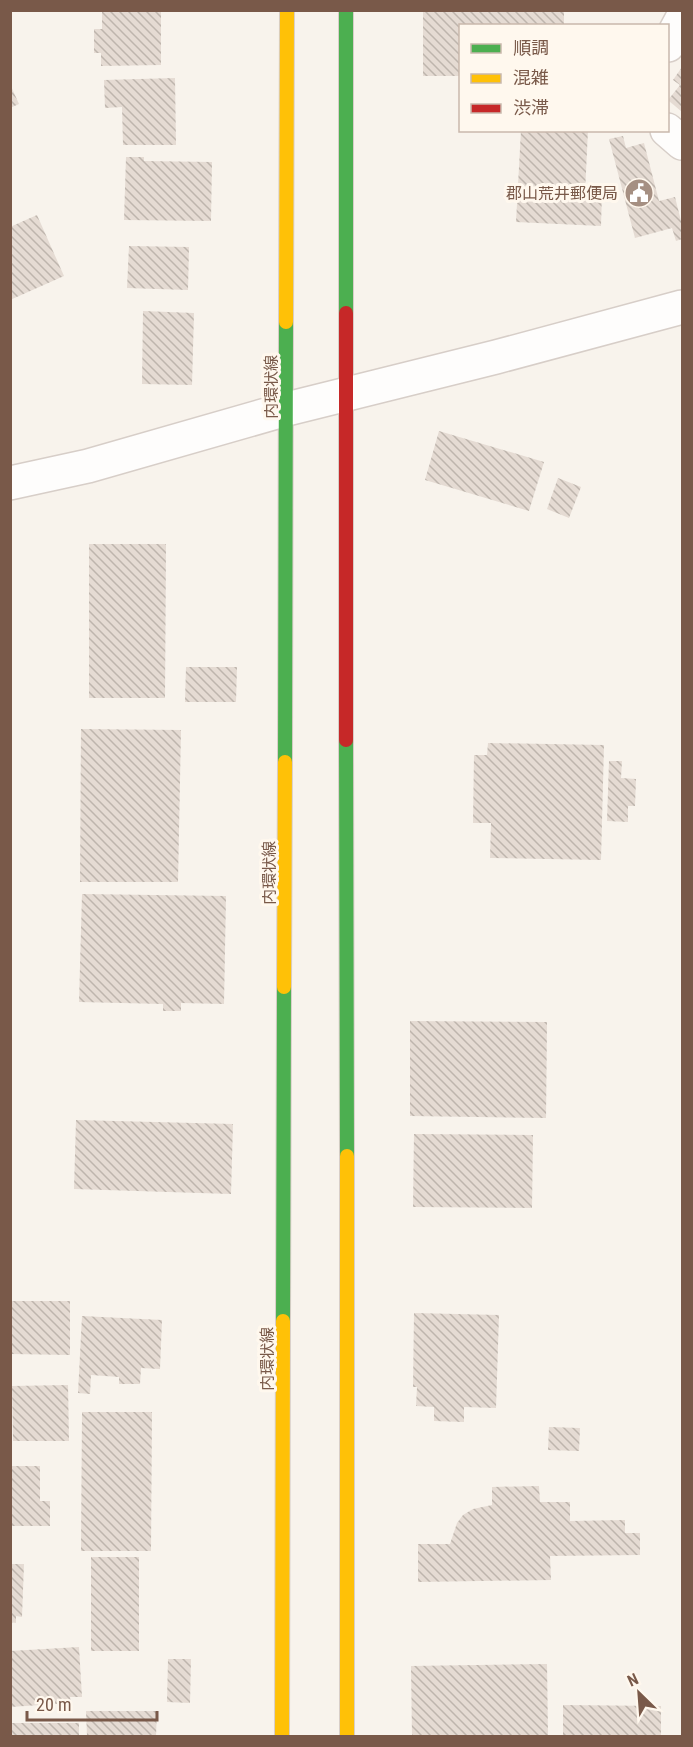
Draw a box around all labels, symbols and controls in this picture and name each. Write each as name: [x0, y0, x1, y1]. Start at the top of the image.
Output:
legend: [459, 24, 669, 132]
text: 順調: [513, 37, 549, 58]
text: 混雑: [513, 67, 549, 88]
text: 渋滞: [513, 97, 549, 118]
public building icon: 郡山荒井郵便局: [623, 177, 655, 209]
place label: 郡山荒井郵便局: [506, 184, 618, 203]
street label: 内環状線: [262, 355, 281, 419]
street label: 内環状線: [260, 841, 279, 905]
street label: 内環状線: [258, 1327, 277, 1391]
north arrow: [609, 1663, 669, 1723]
text: N: [624, 1669, 641, 1691]
scale bar: [27, 1684, 158, 1722]
text: 20 m: [36, 1694, 71, 1715]

